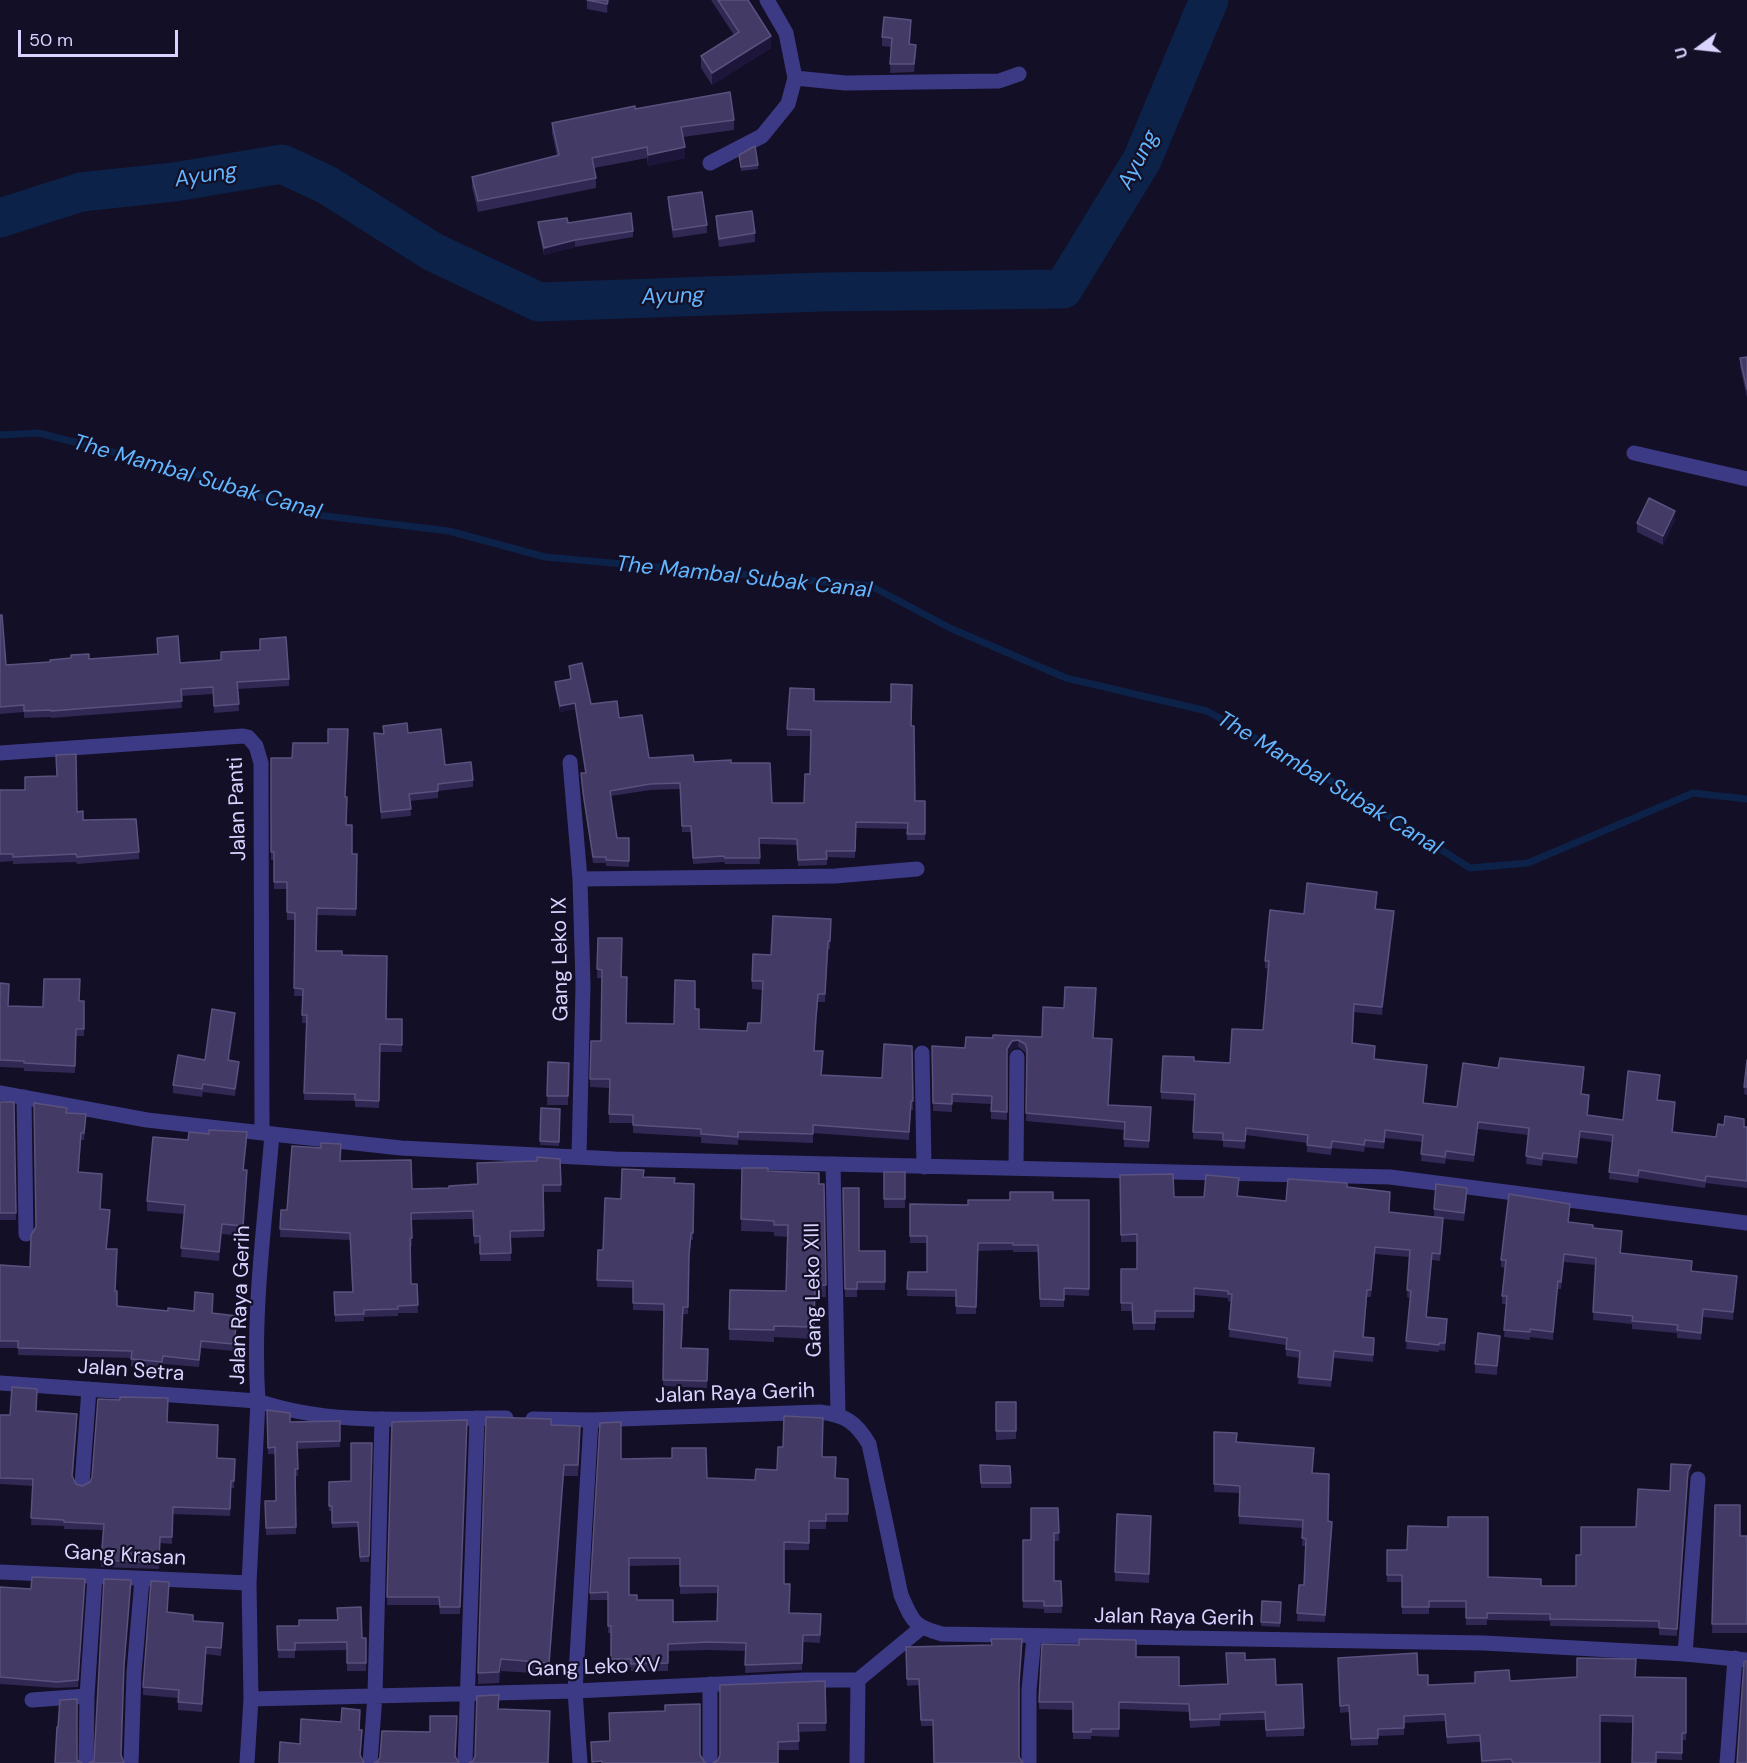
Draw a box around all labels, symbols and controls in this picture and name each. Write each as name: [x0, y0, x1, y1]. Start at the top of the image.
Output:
scale bar: [21, 18, 182, 56]
north arrow: [1669, 18, 1729, 78]
text: 50 m: [29, 28, 73, 52]
text: U: [1670, 45, 1693, 61]
water label: Ayung: [1113, 126, 1165, 194]
water label: Ayung: [173, 158, 239, 194]
water label: Ayung: [641, 283, 705, 311]
water label: The Mambal Subak Canal: [70, 430, 324, 526]
water label: The Mambal Subak Canal: [615, 551, 873, 605]
water label: The Mambal Subak Canal: [1212, 706, 1446, 862]
street label: Jalan Panti: [224, 757, 252, 861]
street label: Gang Leko IX: [547, 896, 575, 1022]
street label: Gang Leko XIII: [800, 1223, 828, 1357]
street label: Jalan Raya Gerih: [226, 1225, 256, 1385]
street label: Jalan Setra: [77, 1355, 185, 1387]
street label: Jalan Raya Gerih: [655, 1379, 815, 1409]
street label: Gang Krasan: [63, 1540, 187, 1572]
street label: Jalan Raya Gerih: [1094, 1604, 1254, 1632]
street label: Gang Leko XV: [527, 1653, 661, 1683]

